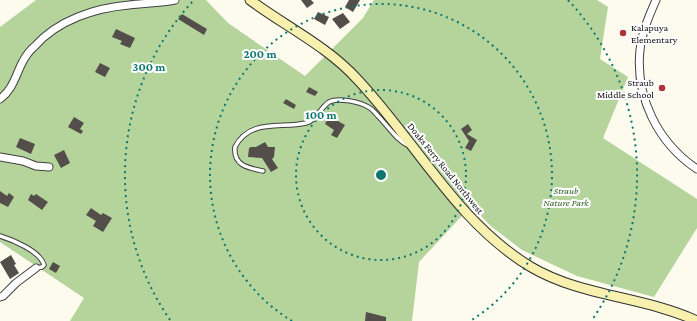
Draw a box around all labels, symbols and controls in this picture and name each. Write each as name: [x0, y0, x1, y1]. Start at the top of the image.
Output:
place label: Kalapuya Elementary: [631, 22, 678, 45]
marker: Kalapuya Elementary: [618, 28, 628, 38]
text: 200 m: [243, 47, 277, 61]
text: 300 m: [133, 60, 166, 74]
place label: Straub Middle School: [597, 77, 654, 100]
marker: Straub Middle School: [657, 83, 667, 93]
text: 100 m: [305, 108, 338, 122]
street label: Doaks Ferry Road Northwest: [405, 120, 486, 217]
centre of rings: [374, 168, 388, 182]
park label: Straub Nature Park: [543, 185, 589, 208]

